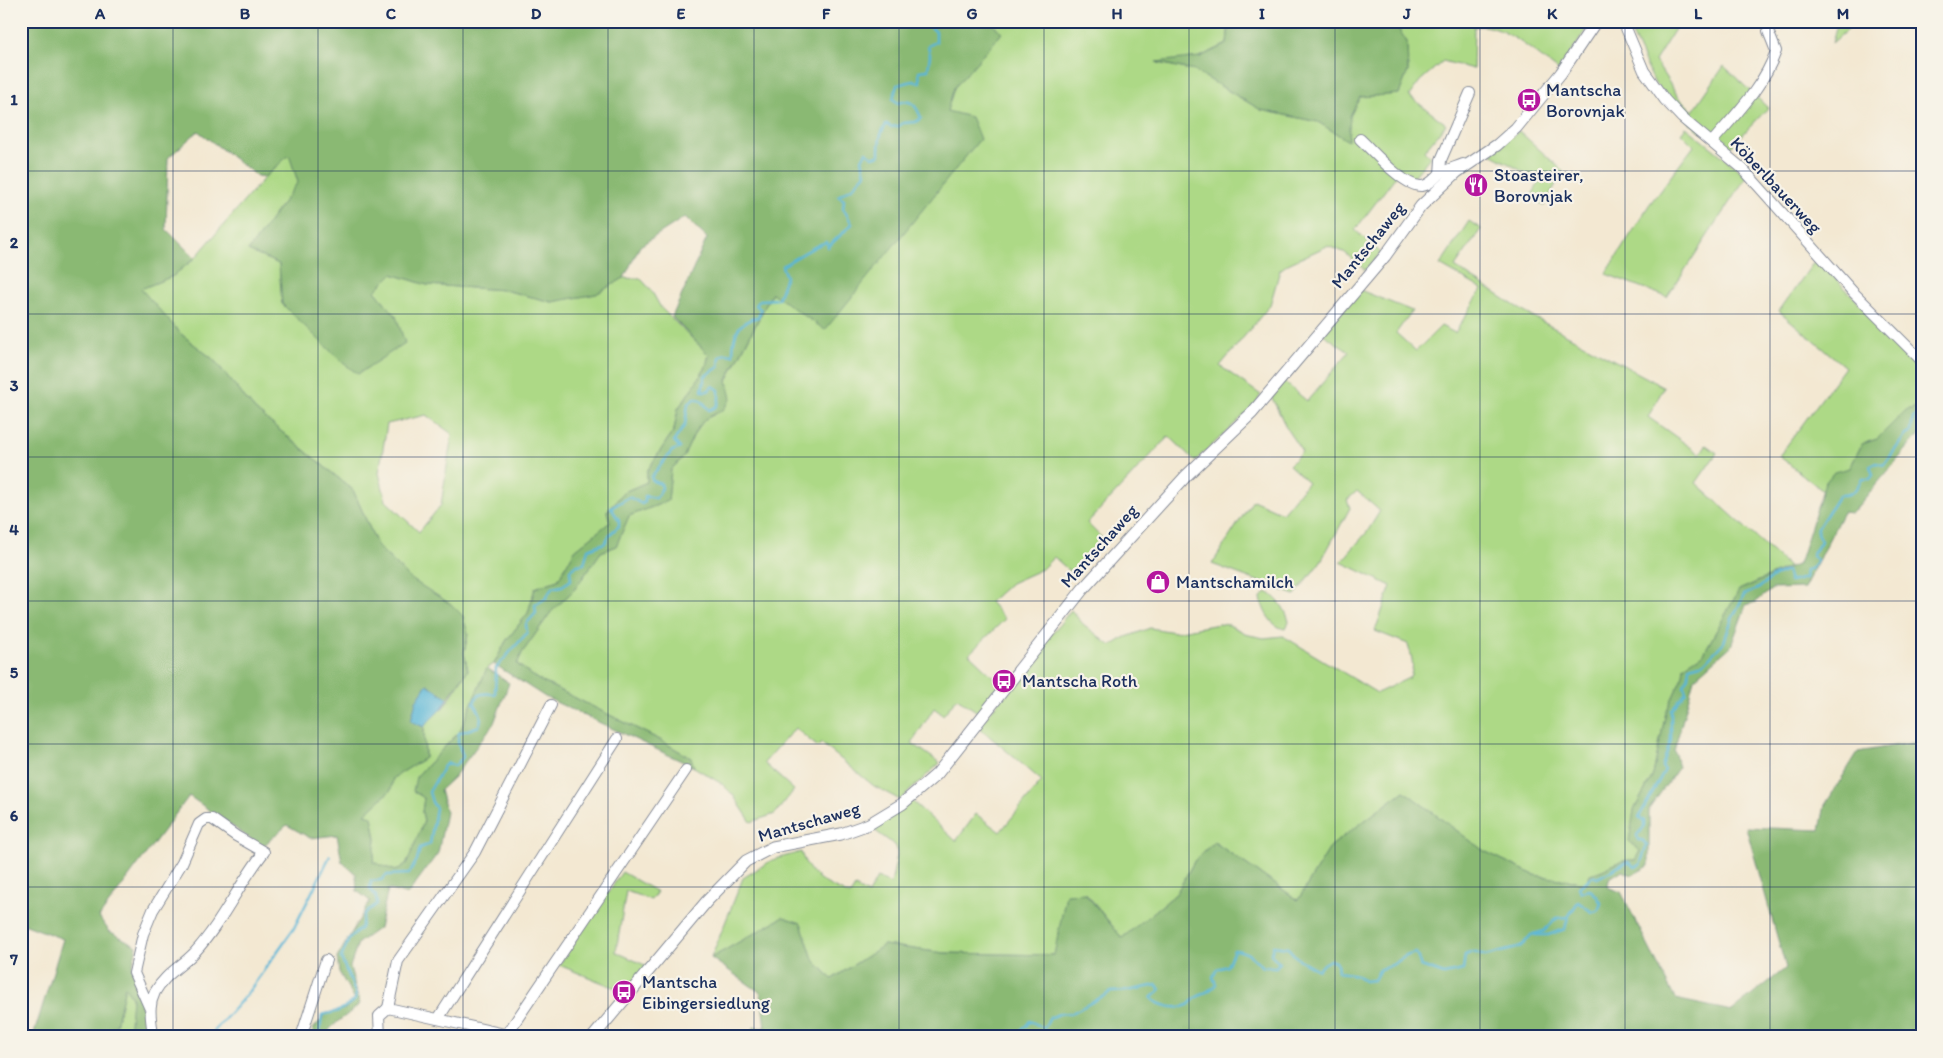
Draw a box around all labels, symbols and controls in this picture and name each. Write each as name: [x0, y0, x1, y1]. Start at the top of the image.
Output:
text: A: [94, 4, 106, 23]
text: B: [240, 4, 251, 23]
text: C: [386, 4, 397, 23]
text: D: [531, 4, 542, 23]
text: E: [677, 4, 686, 23]
text: F: [822, 4, 831, 23]
text: G: [966, 4, 978, 23]
text: H: [1111, 4, 1123, 23]
text: I: [1259, 4, 1265, 23]
text: J: [1402, 4, 1411, 23]
text: K: [1547, 4, 1558, 23]
text: L: [1694, 4, 1703, 23]
text: M: [1837, 4, 1849, 23]
place label: Mantscha Borovnjak: [1546, 79, 1625, 122]
bus stop icon: Mantscha Borovnjak: [1516, 87, 1542, 113]
text: 1: [10, 90, 18, 109]
street label: Köberlbauerweg: [1726, 132, 1827, 238]
place label: Stoasteirer, Borovnjak: [1494, 164, 1584, 207]
restaurant icon: Stoasteirer, Borovnjak: [1463, 172, 1489, 198]
street label: Mantschaweg: [1326, 197, 1410, 293]
text: 2: [10, 233, 19, 252]
text: 3: [10, 376, 19, 395]
street label: Mantschaweg: [1056, 499, 1143, 592]
text: 4: [9, 520, 19, 539]
shop icon: Mantschamilch: [1145, 569, 1171, 595]
place label: Mantschamilch: [1176, 571, 1294, 593]
text: 5: [10, 663, 19, 682]
bus stop icon: Mantscha Roth: [991, 668, 1017, 694]
place label: Mantscha Roth: [1022, 670, 1138, 692]
street label: Mantschaweg: [755, 797, 863, 847]
text: 6: [10, 806, 19, 825]
text: 7: [9, 950, 18, 969]
place label: Mantscha Eibingersiedlung: [642, 971, 771, 1014]
bus stop icon: Mantscha Eibingersiedlung: [611, 979, 637, 1005]

